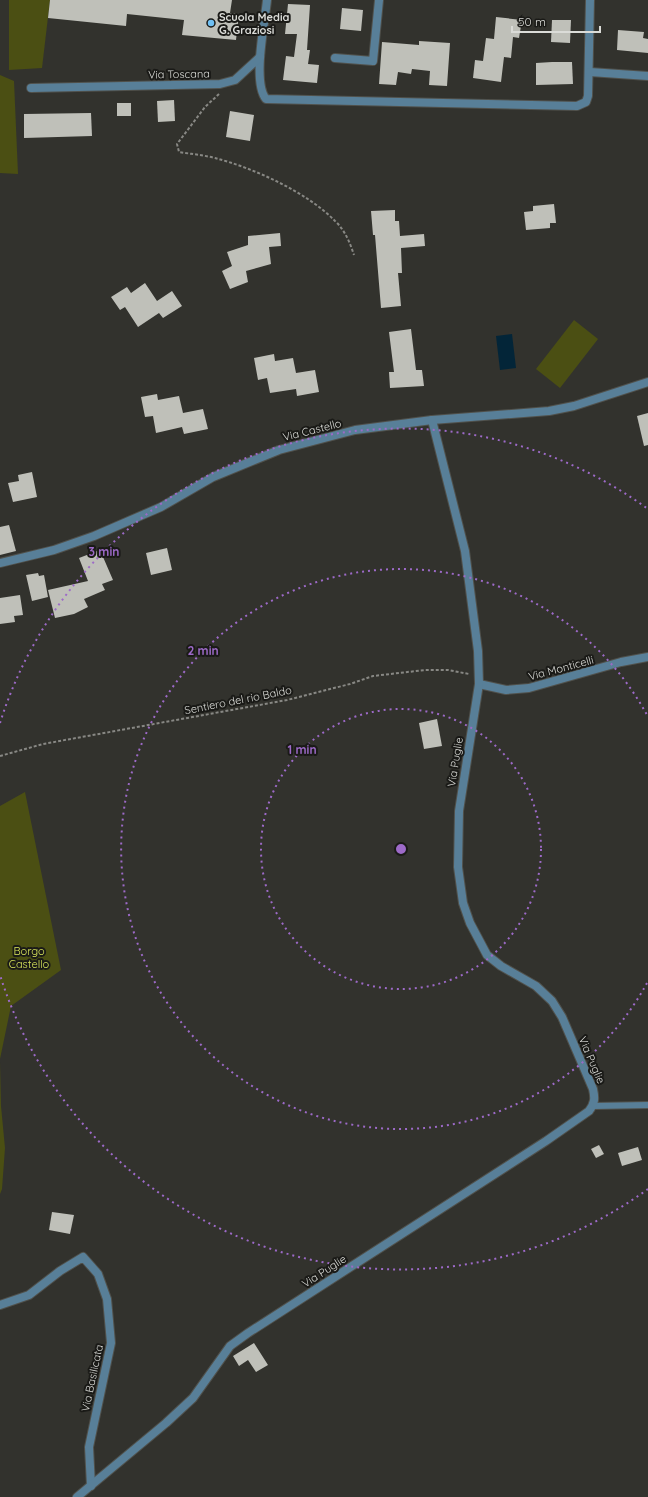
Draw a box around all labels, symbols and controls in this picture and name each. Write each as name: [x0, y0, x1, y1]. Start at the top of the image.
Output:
scale bar: [512, 8, 600, 34]
place label: Scuola Media G. Graziosi: [219, 10, 290, 37]
text: 50 m: [518, 14, 546, 29]
marker: Scuola Media G. Graziosi: [206, 18, 216, 28]
street label: Via Toscana: [148, 66, 210, 82]
street label: Via Castello: [281, 416, 343, 444]
text: 3 min: [89, 544, 119, 559]
text: 2 min: [187, 643, 219, 658]
street label: Via Monticelli: [527, 653, 595, 683]
street label: Sentiero del rio Baldo: [183, 683, 293, 717]
street label: Via Puglie: [444, 736, 466, 788]
text: 1 min: [287, 742, 317, 757]
centre of rings: [394, 842, 408, 856]
park label: Borgo Castello: [9, 944, 50, 971]
street label: Via Puglie: [576, 1034, 608, 1086]
street label: Via Puglie: [299, 1252, 349, 1290]
street label: Via Basilicata: [78, 1343, 106, 1413]

